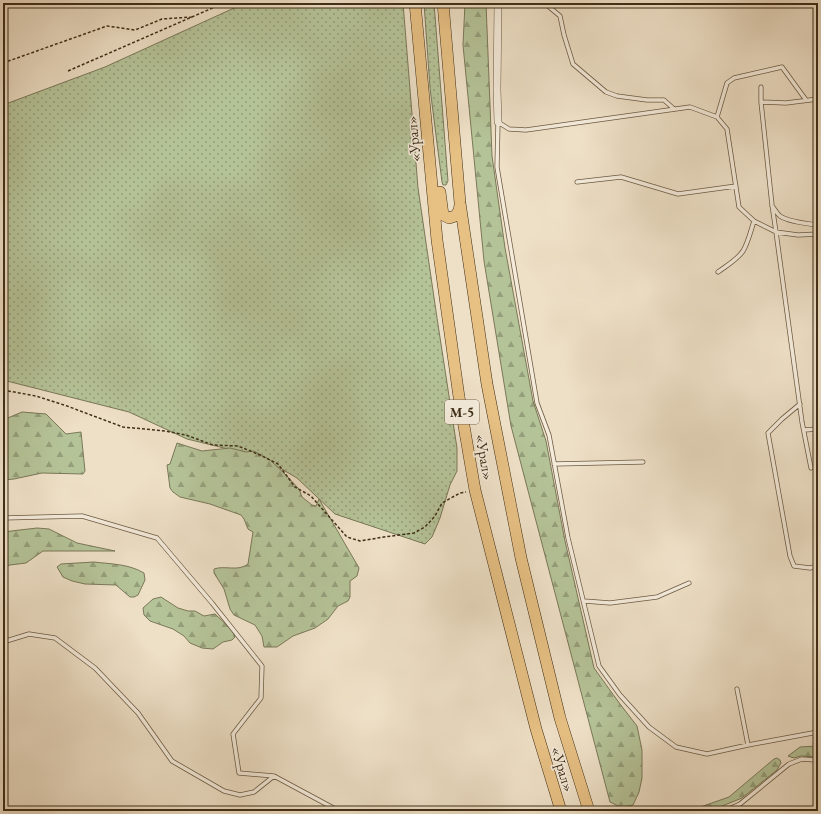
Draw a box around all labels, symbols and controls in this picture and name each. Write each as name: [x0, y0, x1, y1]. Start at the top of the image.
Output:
street label: «Урал»: [401, 115, 425, 163]
road number: М-5: [445, 400, 479, 424]
street label: «Урал»: [472, 432, 498, 482]
street label: «Урал»: [547, 744, 579, 794]

